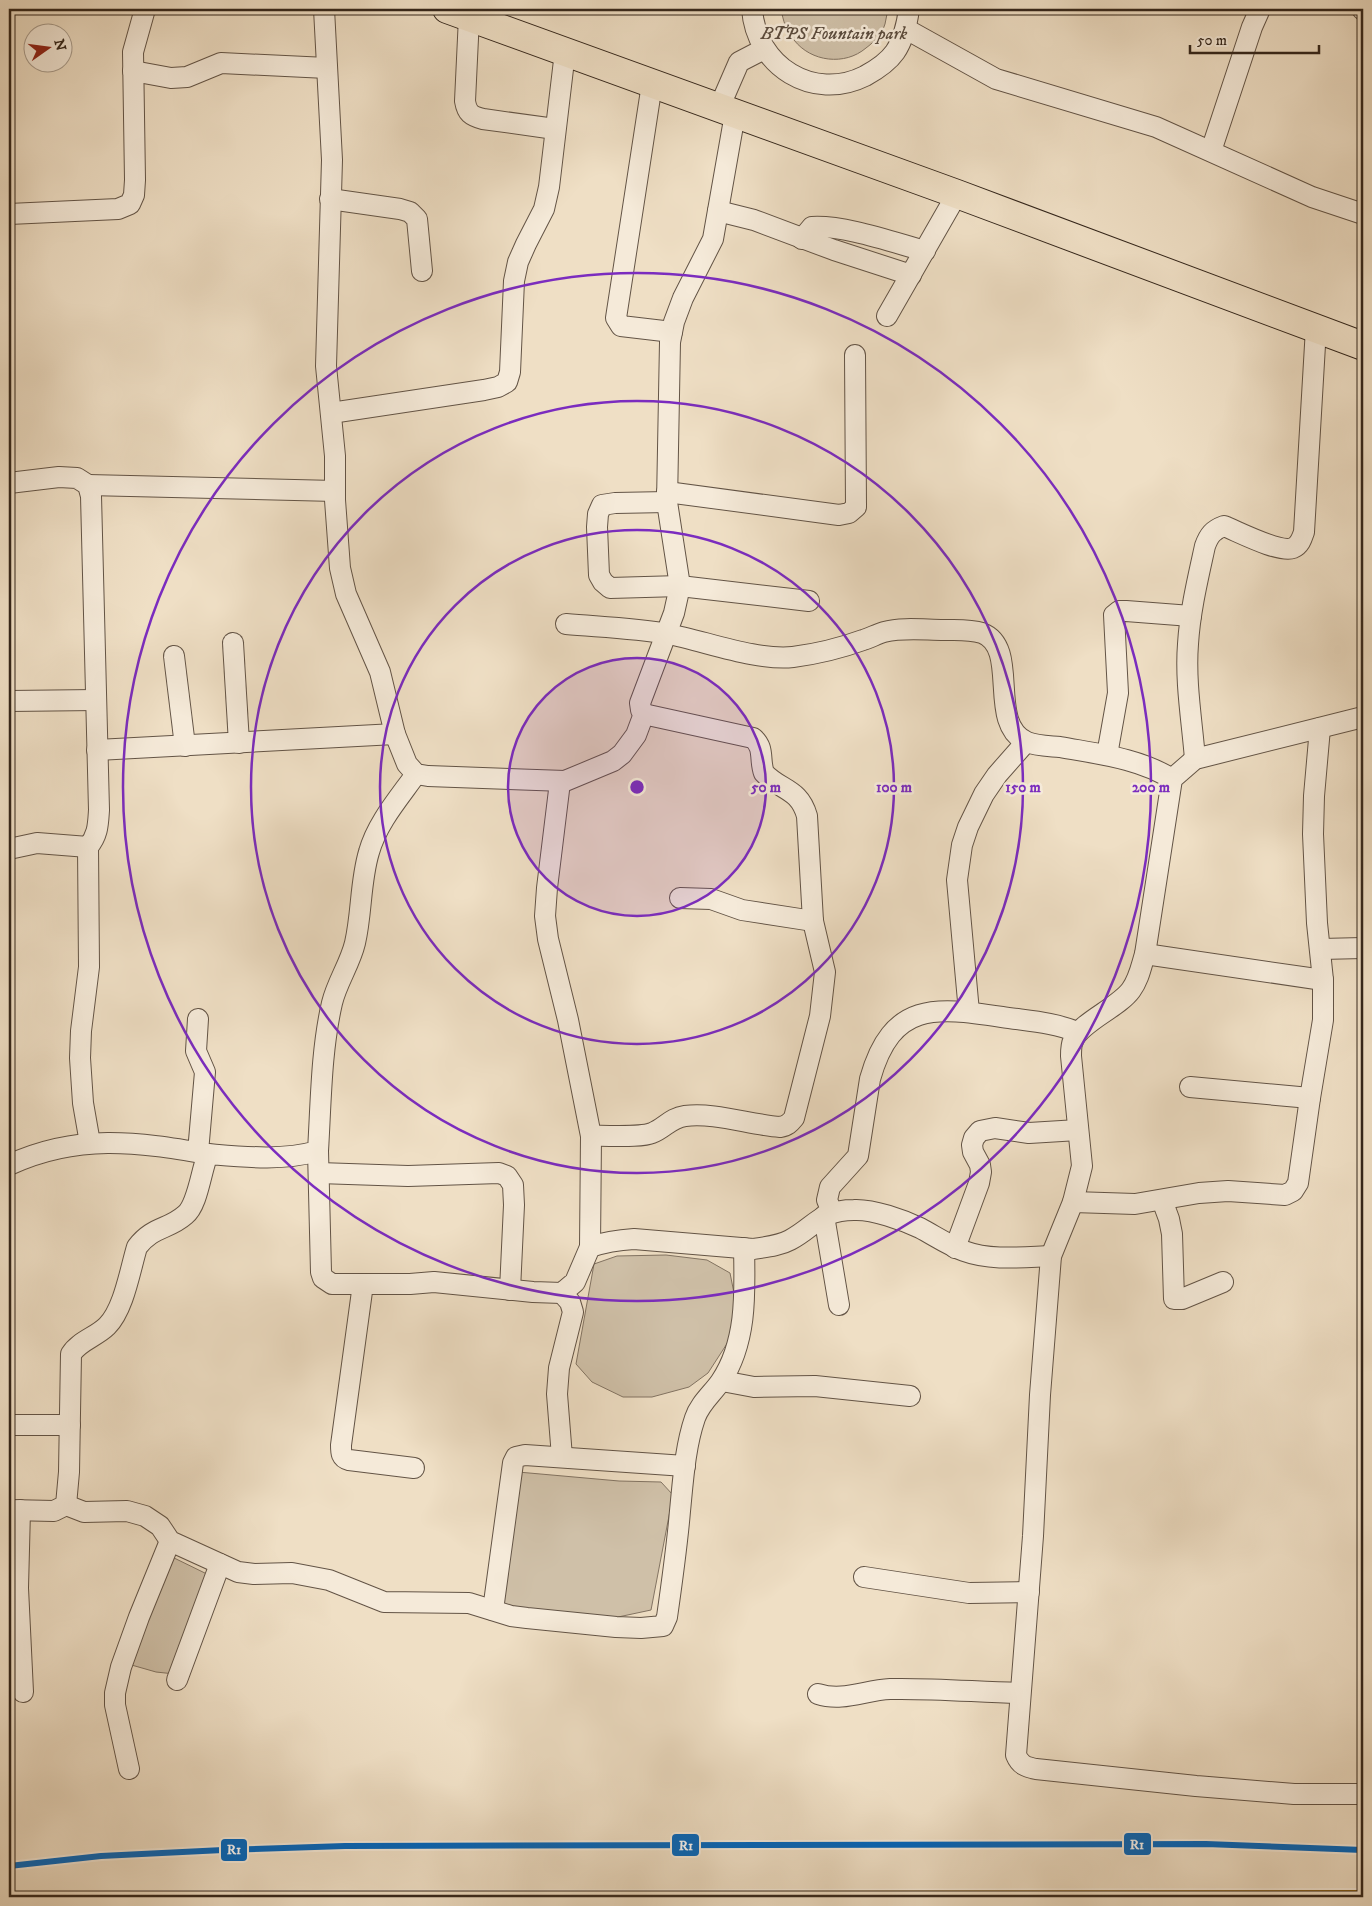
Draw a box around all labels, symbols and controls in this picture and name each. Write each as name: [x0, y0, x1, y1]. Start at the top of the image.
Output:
north arrow: [22, 22, 72, 72]
scale bar: [1190, 22, 1318, 54]
park label: BTPS Fountain park: [760, 23, 908, 45]
text: 50 m: [1197, 31, 1227, 50]
text: N: [50, 37, 70, 53]
centre of rings: [628, 778, 646, 796]
text: 50 m: [750, 778, 782, 797]
text: 100 m: [876, 778, 913, 797]
text: 150 m: [1005, 778, 1041, 797]
text: 200 m: [1132, 778, 1171, 797]
line badge: R1: [1123, 1832, 1152, 1856]
line badge: R1: [671, 1833, 700, 1857]
text: R1: [1130, 1836, 1144, 1854]
text: R1: [679, 1837, 693, 1855]
line badge: R1: [220, 1838, 248, 1862]
text: R1: [227, 1841, 241, 1859]

